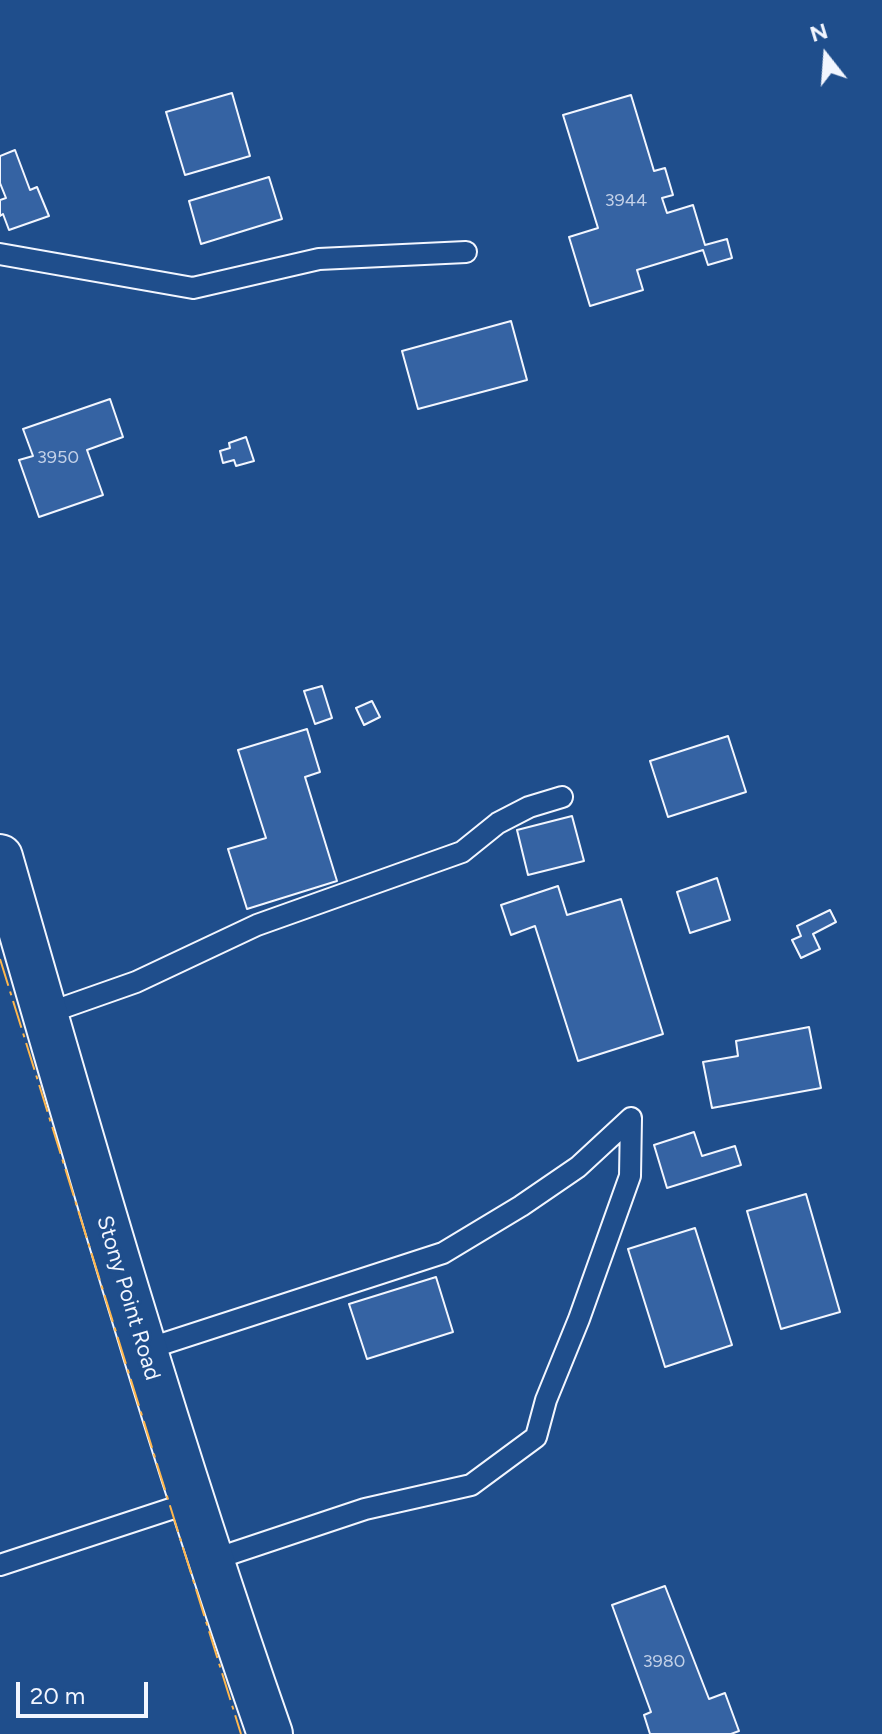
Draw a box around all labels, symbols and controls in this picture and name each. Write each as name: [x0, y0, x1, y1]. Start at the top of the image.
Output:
north arrow: [786, 16, 866, 96]
text: N: [807, 17, 831, 48]
house number: 3944: [605, 190, 647, 212]
house number: 3950: [37, 447, 79, 469]
street label: Stony Point Road: [90, 1213, 166, 1383]
house number: 3980: [643, 1651, 685, 1673]
scale bar: [20, 1666, 152, 1716]
text: 20 m: [30, 1681, 85, 1710]

